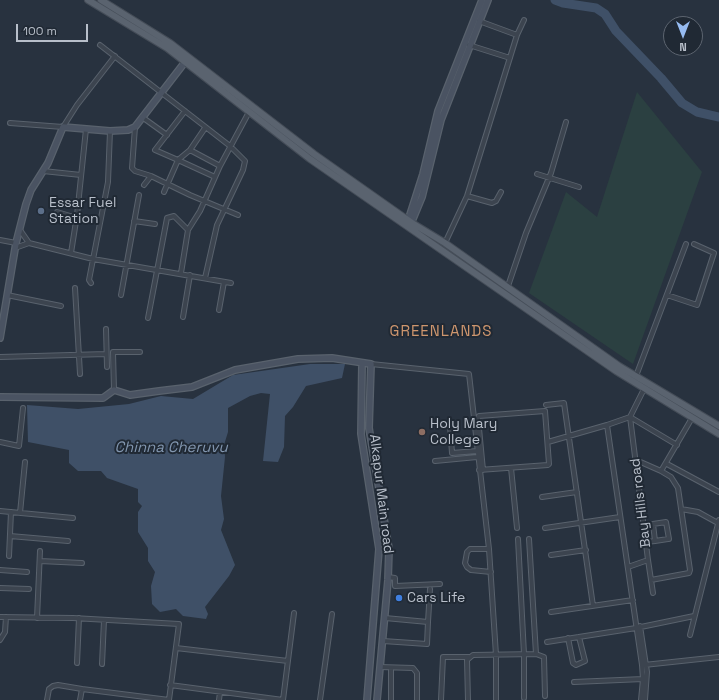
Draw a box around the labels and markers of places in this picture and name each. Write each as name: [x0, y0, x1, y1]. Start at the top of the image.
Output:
place label: Essar Fuel Station: [49, 195, 116, 228]
marker: Essar Fuel Station: [36, 206, 46, 216]
place label: Holy Mary College: [430, 416, 497, 448]
marker: Holy Mary College: [417, 427, 427, 437]
place label: Cars Life: [407, 590, 465, 606]
marker: Cars Life: [394, 593, 404, 603]

